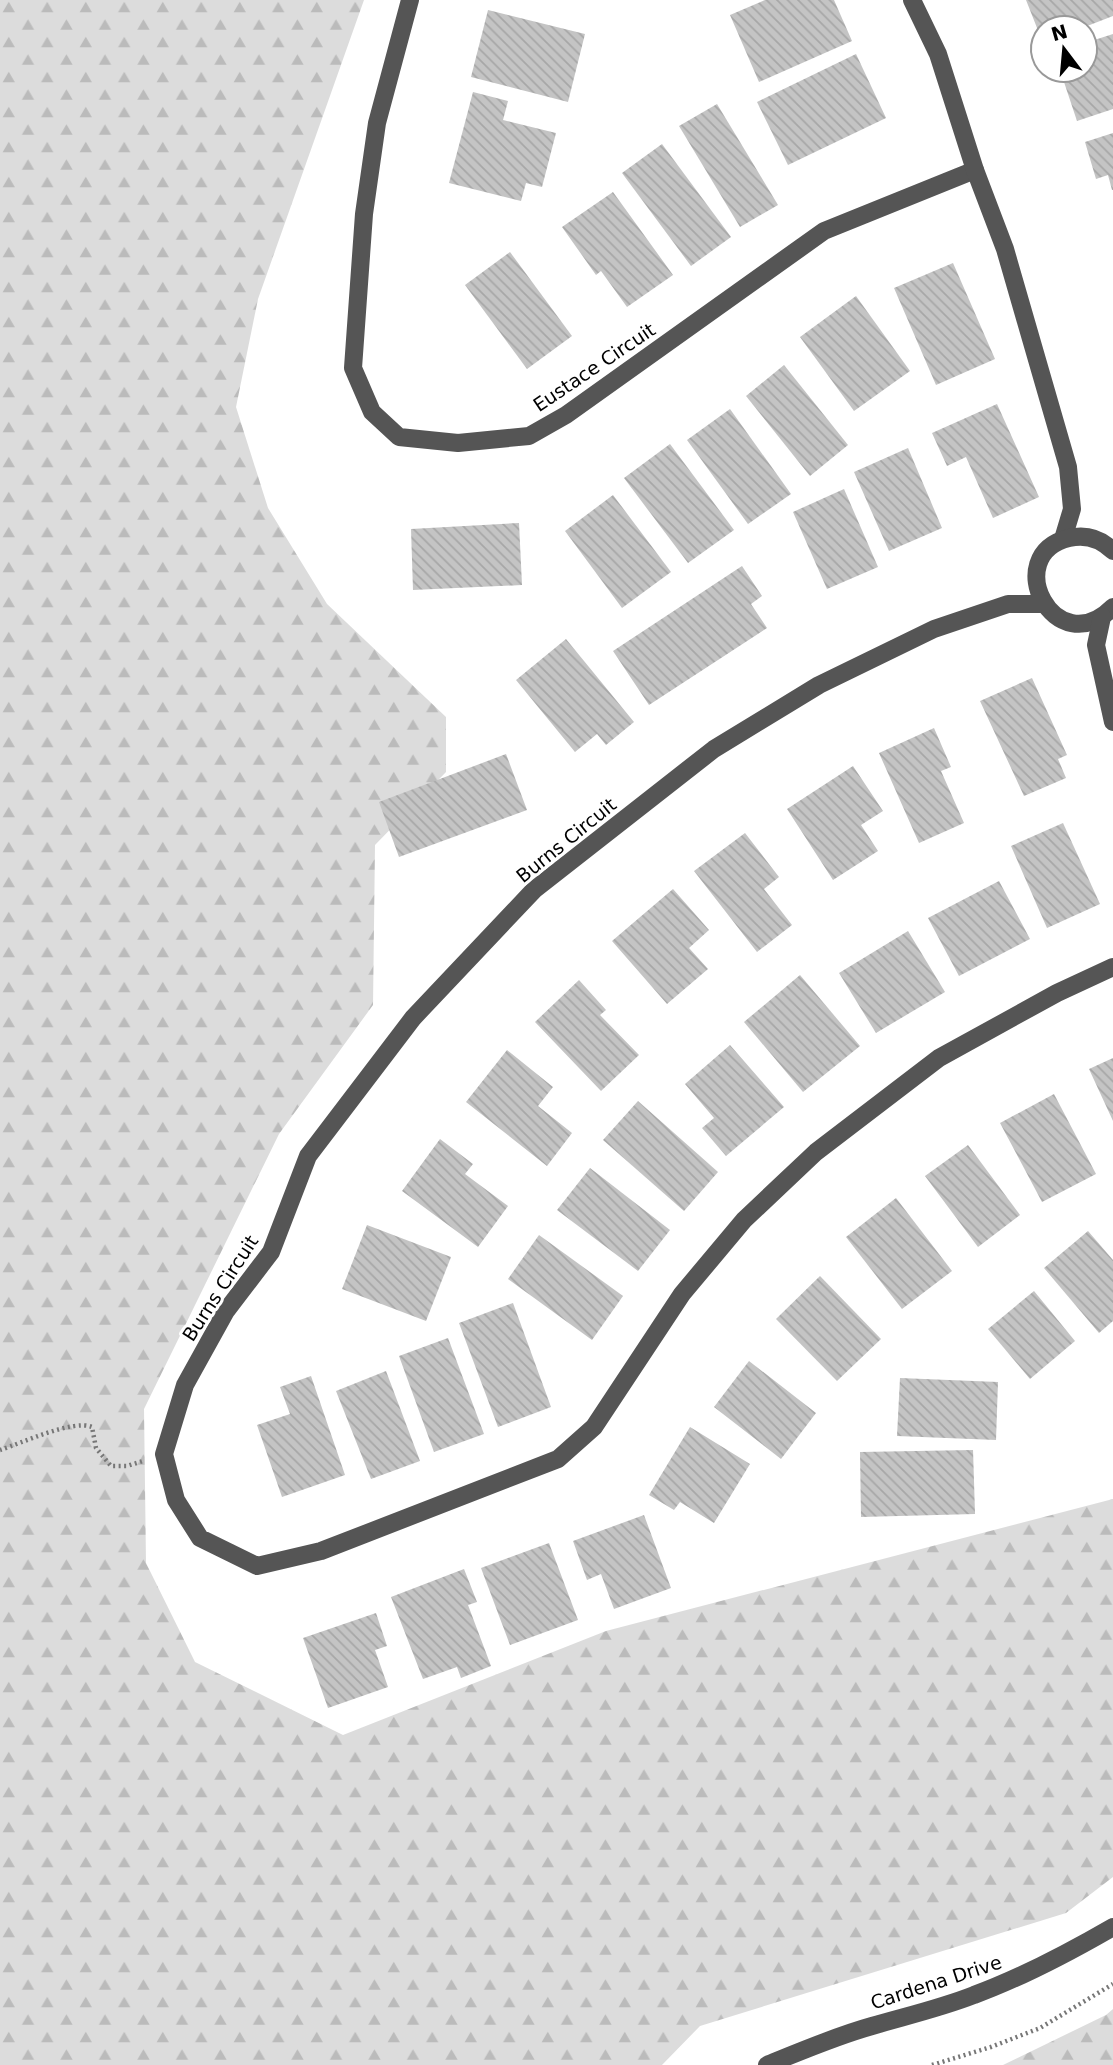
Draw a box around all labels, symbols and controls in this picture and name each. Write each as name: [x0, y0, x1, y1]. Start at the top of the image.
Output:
north arrow: [1029, 14, 1099, 84]
text: N: [1049, 20, 1070, 45]
street label: Eustace Circuit: [529, 318, 659, 416]
street label: Burns Circuit: [512, 793, 620, 887]
street label: Burns Circuit: [178, 1231, 262, 1345]
street label: Cardena Drive: [868, 1950, 1004, 2014]

